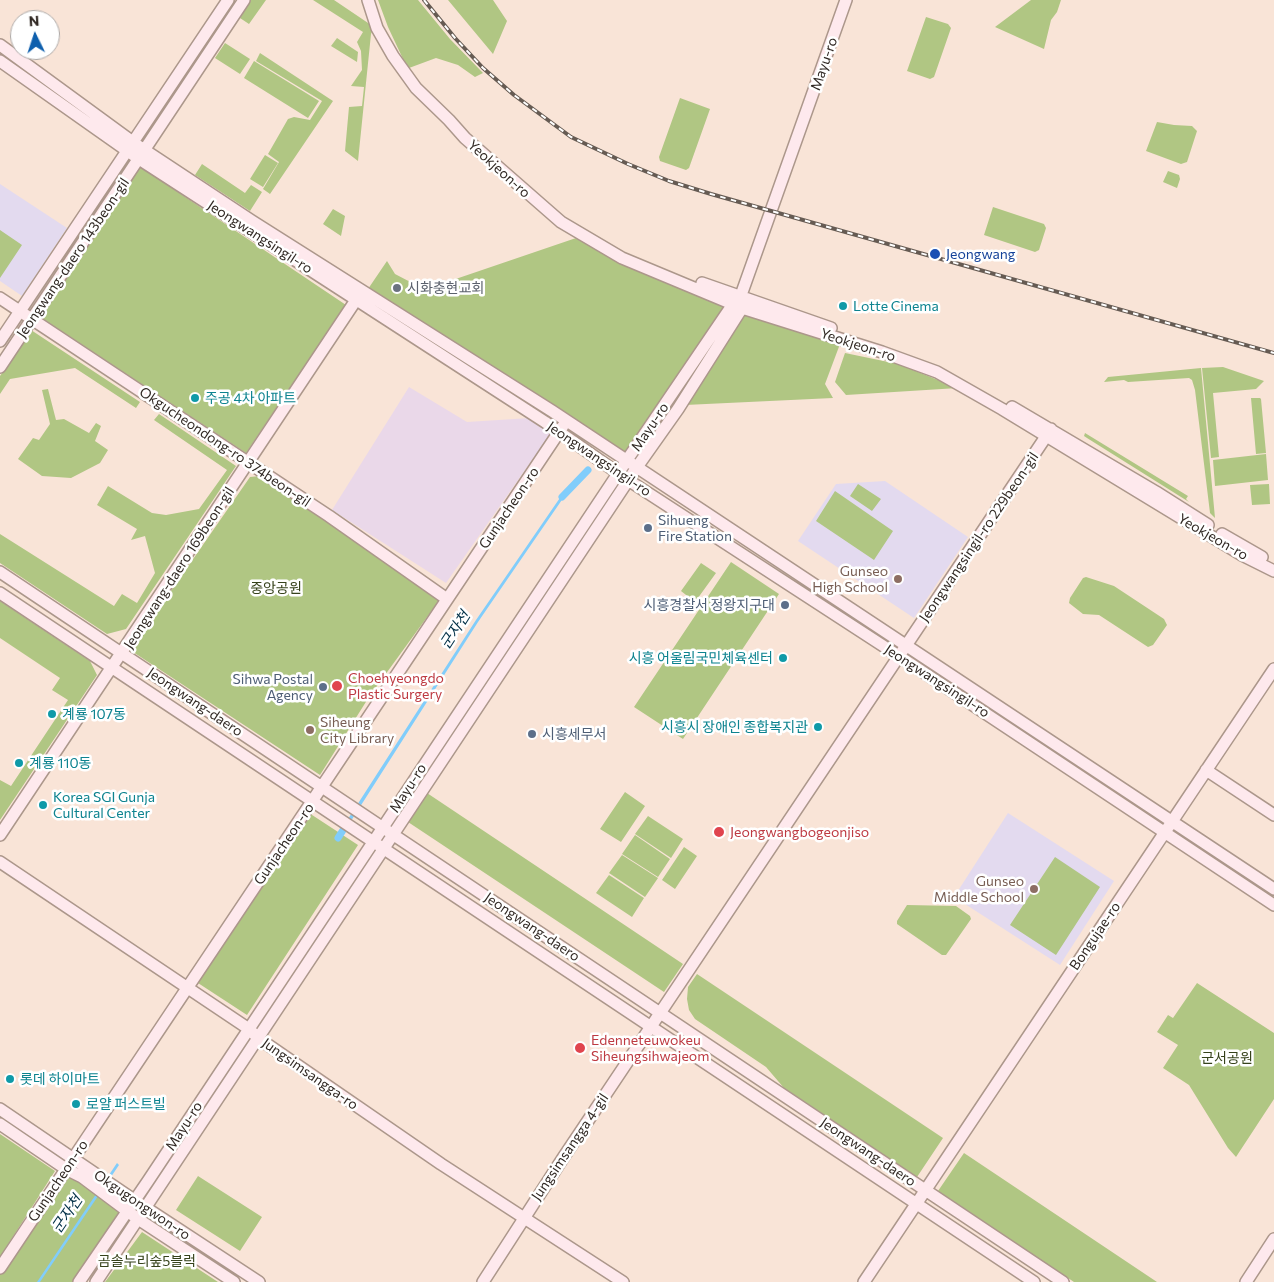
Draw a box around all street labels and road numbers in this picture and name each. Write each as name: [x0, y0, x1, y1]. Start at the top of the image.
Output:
street label: Mayu-ro: [807, 35, 841, 93]
street label: Yeokjeon-ro: [464, 137, 534, 201]
street label: Jeongwang-daero 143beon-gil: [13, 175, 133, 341]
street label: Jeongwangsingil-ro: [204, 197, 316, 277]
street label: Yeokjeon-ro: [818, 325, 898, 365]
street label: Okgucheondong-ro 374beon-gil: [136, 383, 314, 511]
street label: Mayu-ro: [628, 399, 672, 455]
street label: Jeongwangsingil-ro: [544, 418, 654, 500]
street label: Jeongwangsingil-ro 229beon-gil: [916, 449, 1042, 625]
street label: Gunjacheon-ro: [475, 464, 543, 552]
street label: Jeongwang-daero 169beon-gil: [120, 484, 238, 652]
street label: Yeokjeon-ro: [1175, 510, 1251, 564]
street label: Jeongwangsingil-ro: [881, 641, 993, 721]
street label: Jeongwang-daero: [144, 664, 246, 740]
street label: Mayu-ro: [386, 760, 430, 816]
street label: Gunjacheon-ro: [250, 800, 318, 888]
street label: Jeongwang-daero: [481, 889, 583, 965]
street label: Bongujae-ro: [1066, 899, 1124, 973]
street label: Jungsimsangga-ro: [259, 1035, 361, 1113]
street label: Jungsimsangga 4-gil: [528, 1090, 612, 1204]
street label: Mayu-ro: [162, 1098, 206, 1154]
street label: Jeongwang-daero: [817, 1114, 919, 1190]
street label: Gunjacheon-ro: [24, 1137, 92, 1225]
street label: Okgugongwon-ro: [91, 1166, 193, 1244]

